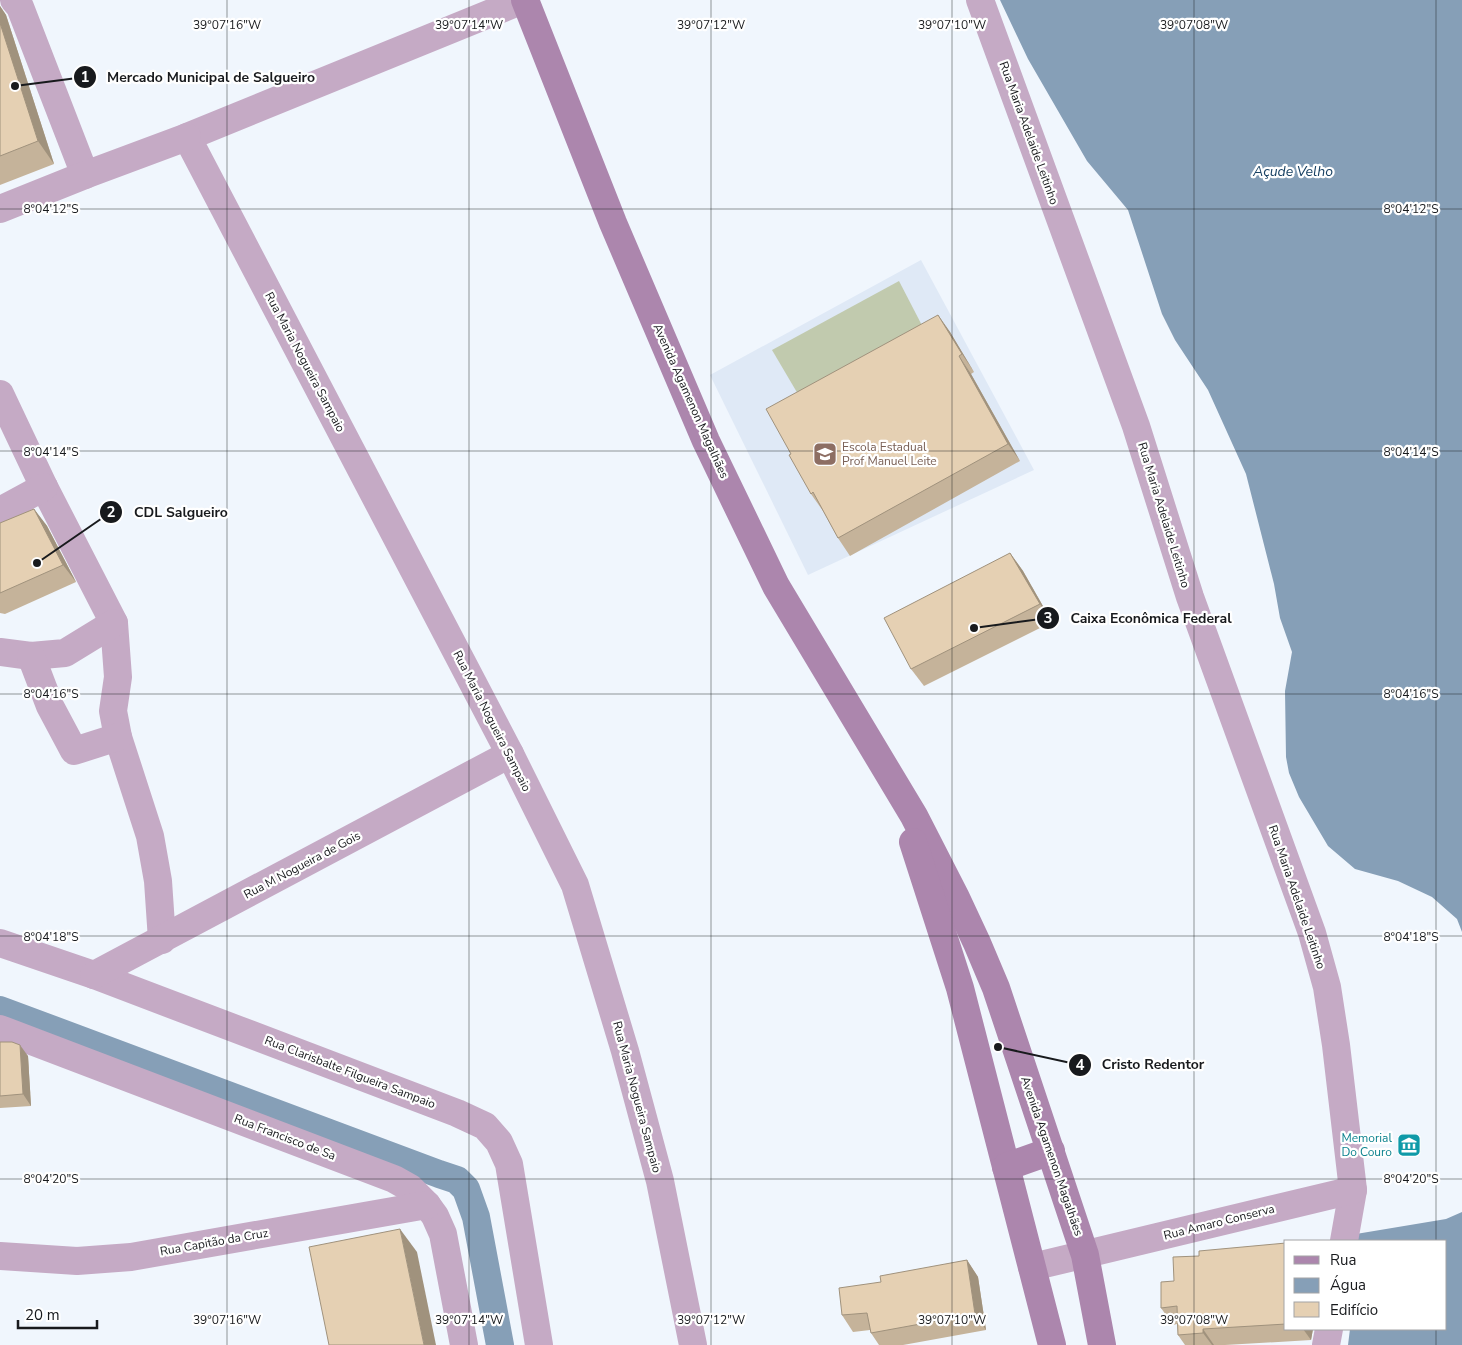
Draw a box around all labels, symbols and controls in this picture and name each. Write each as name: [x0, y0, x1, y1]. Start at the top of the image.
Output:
text: 39°07'16"W: [193, 17, 261, 33]
text: 39°07'14"W: [435, 17, 503, 33]
text: 39°07'12"W: [677, 17, 745, 33]
text: 39°07'10"W: [918, 17, 986, 33]
text: 39°07'08"W: [1160, 17, 1228, 33]
street label: Rua Maria Adelaide Leitinho: [996, 59, 1063, 207]
callout: Mercado Municipal de Salgueiro: [72, 62, 325, 91]
text: 1: [80, 67, 90, 87]
text: Mercado Municipal de Salgueiro: [107, 68, 315, 87]
water label: Açude Velho: [1252, 162, 1333, 181]
text: 8°04'12"S: [23, 201, 79, 217]
text: 8°04'12"S: [1383, 201, 1439, 217]
street label: Rua Maria Nogueira Sampaio: [261, 289, 349, 435]
street label: Avenida Agamenon Magalhães: [650, 321, 733, 481]
place label: Escola Estadual Prof Manuel Leite: [842, 439, 937, 469]
street label: Rua Maria Adelaide Leitinho: [1134, 440, 1194, 590]
school or university icon: Escola Estadual Prof Manuel Leite: [812, 441, 838, 467]
text: 8°04'14"S: [23, 444, 79, 460]
text: 8°04'14"S: [1383, 444, 1439, 460]
callout: CDL Salgueiro: [99, 498, 238, 527]
text: 2: [106, 502, 116, 522]
text: CDL Salgueiro: [134, 503, 228, 522]
callout: Caixa Econômica Federal: [1035, 604, 1241, 633]
text: 3: [1043, 608, 1053, 628]
text: Caixa Econômica Federal: [1070, 609, 1232, 628]
street label: Rua Maria Nogueira Sampaio: [449, 648, 535, 795]
text: 8°04'16"S: [23, 686, 79, 702]
text: 8°04'16"S: [1383, 686, 1439, 702]
street label: Rua Maria Adelaide Leitinho: [1265, 823, 1329, 972]
street label: Rua M Nogueira de Gois: [241, 827, 363, 903]
text: 8°04'18"S: [23, 929, 79, 945]
text: 8°04'18"S: [1383, 929, 1439, 945]
street label: Rua Maria Nogueira Sampaio: [609, 1019, 665, 1175]
street label: Rua Clarisbalte Filgueira Sampaio: [262, 1032, 438, 1112]
callout: Cristo Redentor: [1067, 1050, 1215, 1079]
text: 4: [1075, 1055, 1085, 1075]
text: Cristo Redentor: [1102, 1055, 1205, 1074]
street label: Avenida Agamenon Magalhães: [1017, 1074, 1087, 1238]
street label: Rua Francisco de Sa: [232, 1110, 338, 1164]
place label: Memorial Do Couro: [1341, 1130, 1392, 1160]
museum icon: Memorial Do Couro: [1396, 1132, 1422, 1158]
text: 8°04'20"S: [23, 1171, 79, 1187]
text: 8°04'20"S: [1383, 1171, 1439, 1187]
street label: Rua Amaro Conserva: [1162, 1200, 1276, 1244]
street label: Rua Capitão da Cruz: [159, 1225, 270, 1259]
legend: [1284, 1240, 1447, 1330]
text: Rua: [1330, 1250, 1356, 1270]
text: Água: [1330, 1275, 1366, 1295]
scale bar: [18, 1298, 96, 1330]
text: Edifício: [1330, 1300, 1378, 1320]
text: 20 m: [25, 1305, 60, 1325]
text: 39°07'16"W: [193, 1312, 261, 1328]
text: 39°07'14"W: [435, 1312, 503, 1328]
text: 39°07'12"W: [677, 1312, 745, 1328]
text: 39°07'10"W: [918, 1312, 986, 1328]
text: 39°07'08"W: [1160, 1312, 1228, 1328]

